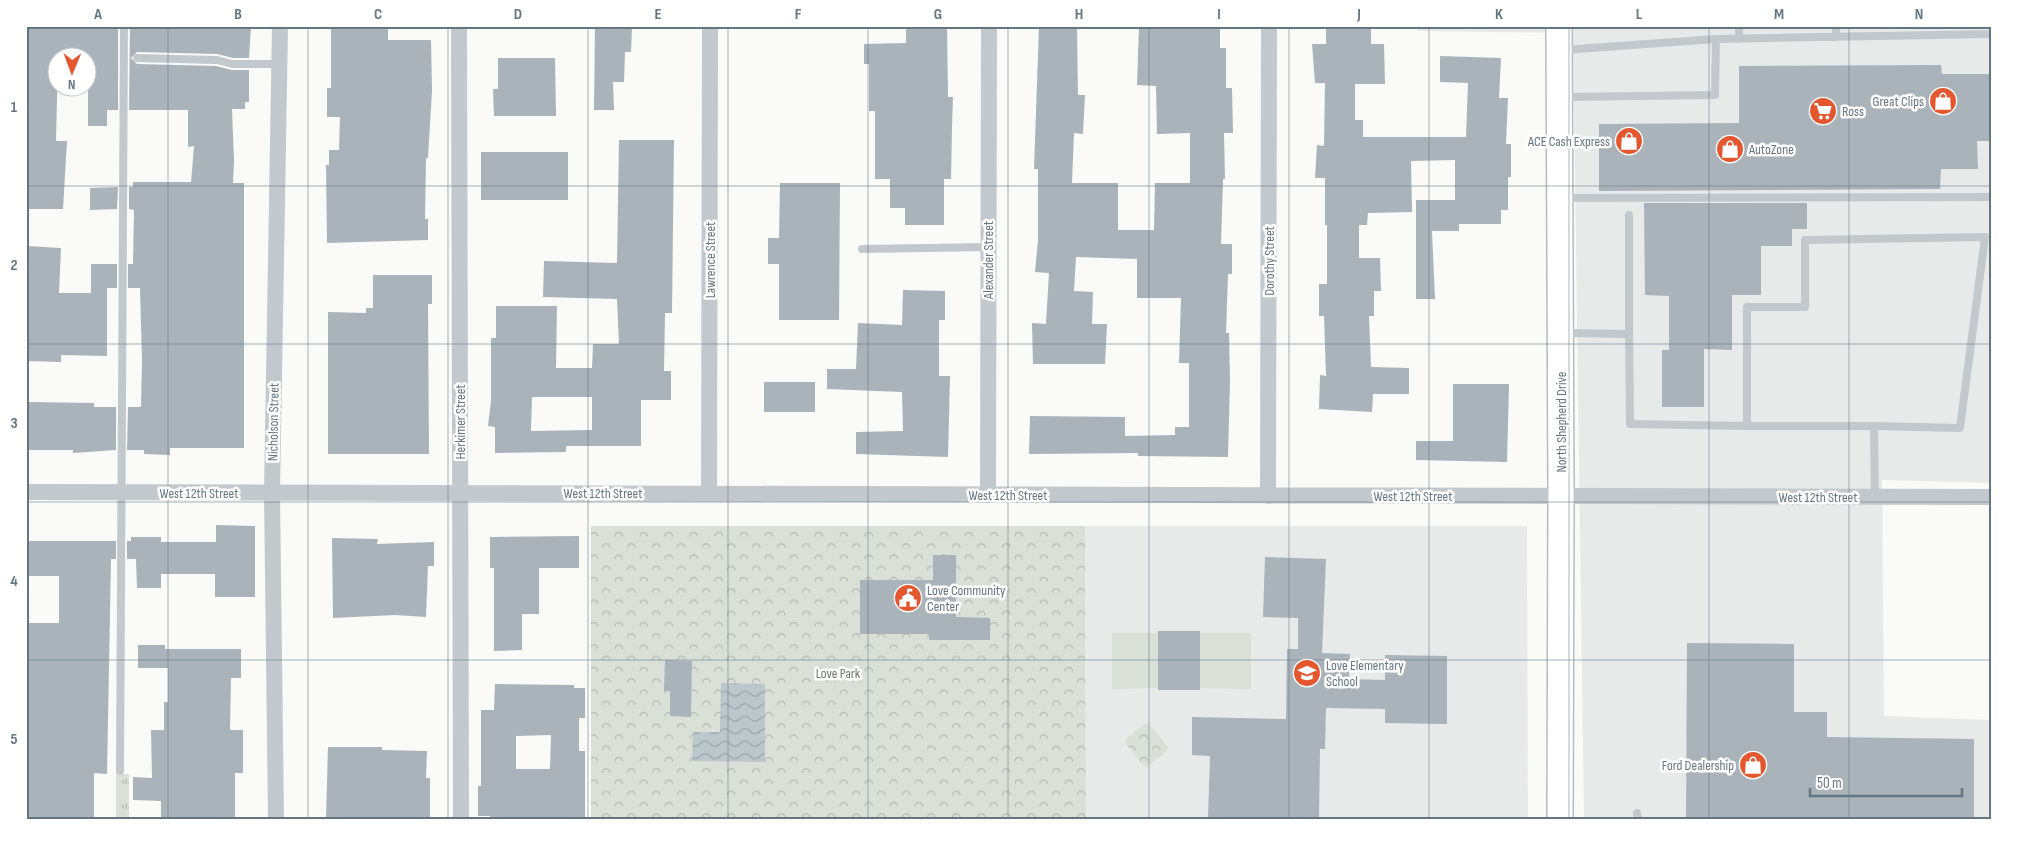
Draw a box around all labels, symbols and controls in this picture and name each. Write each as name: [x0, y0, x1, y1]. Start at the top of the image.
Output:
text: A: [93, 5, 102, 24]
text: B: [234, 5, 242, 24]
text: C: [374, 5, 382, 24]
text: D: [514, 5, 522, 24]
text: E: [655, 5, 662, 24]
text: F: [795, 5, 802, 24]
text: G: [934, 5, 942, 24]
text: H: [1075, 5, 1083, 24]
text: I: [1217, 5, 1221, 24]
text: J: [1356, 5, 1361, 24]
text: K: [1495, 5, 1503, 24]
text: L: [1636, 5, 1643, 24]
text: M: [1774, 5, 1784, 24]
text: N: [1915, 5, 1923, 24]
north arrow: [48, 48, 98, 98]
text: N: [68, 76, 76, 93]
shop icon: Great Clips: [1928, 86, 1958, 116]
place label: Great Clips: [1873, 93, 1924, 110]
supermarket icon: Ross: [1808, 96, 1838, 126]
text: 1: [11, 98, 18, 117]
place label: Ross: [1842, 103, 1864, 120]
shop icon: ACE Cash Express: [1614, 126, 1644, 156]
place label: ACE Cash Express: [1527, 133, 1610, 150]
shop icon: AutoZone: [1715, 134, 1745, 164]
place label: AutoZone: [1748, 141, 1794, 158]
street label: Alexander Street: [980, 221, 997, 300]
street label: Lawrence Street: [702, 222, 719, 298]
street label: Dorothy Street: [1261, 226, 1278, 296]
text: 2: [10, 256, 18, 275]
street label: North Shepherd Drive: [1553, 372, 1570, 472]
street label: Nicholson Street: [264, 383, 283, 461]
street label: Herkimer Street: [452, 384, 469, 460]
text: 3: [10, 414, 18, 433]
street label: West 12th Street: [160, 485, 238, 502]
street label: West 12th Street: [564, 485, 642, 502]
street label: West 12th Street: [969, 487, 1047, 504]
street label: West 12th Street: [1374, 488, 1452, 505]
street label: West 12th Street: [1779, 489, 1857, 506]
text: 4: [10, 572, 18, 591]
place label: Love Community Center: [927, 582, 1006, 615]
public building icon: Love Community Center: [893, 583, 923, 613]
place label: Love Elementary School: [1326, 657, 1404, 690]
school or university icon: Love Elementary School: [1292, 658, 1322, 688]
park label: Love Park: [816, 665, 861, 682]
text: 5: [10, 730, 18, 749]
shop icon: Ford Dealership: [1738, 750, 1768, 780]
place label: Ford Dealership: [1662, 757, 1734, 774]
scale bar: [1810, 765, 1962, 797]
text: 50 m: [1817, 774, 1842, 793]

